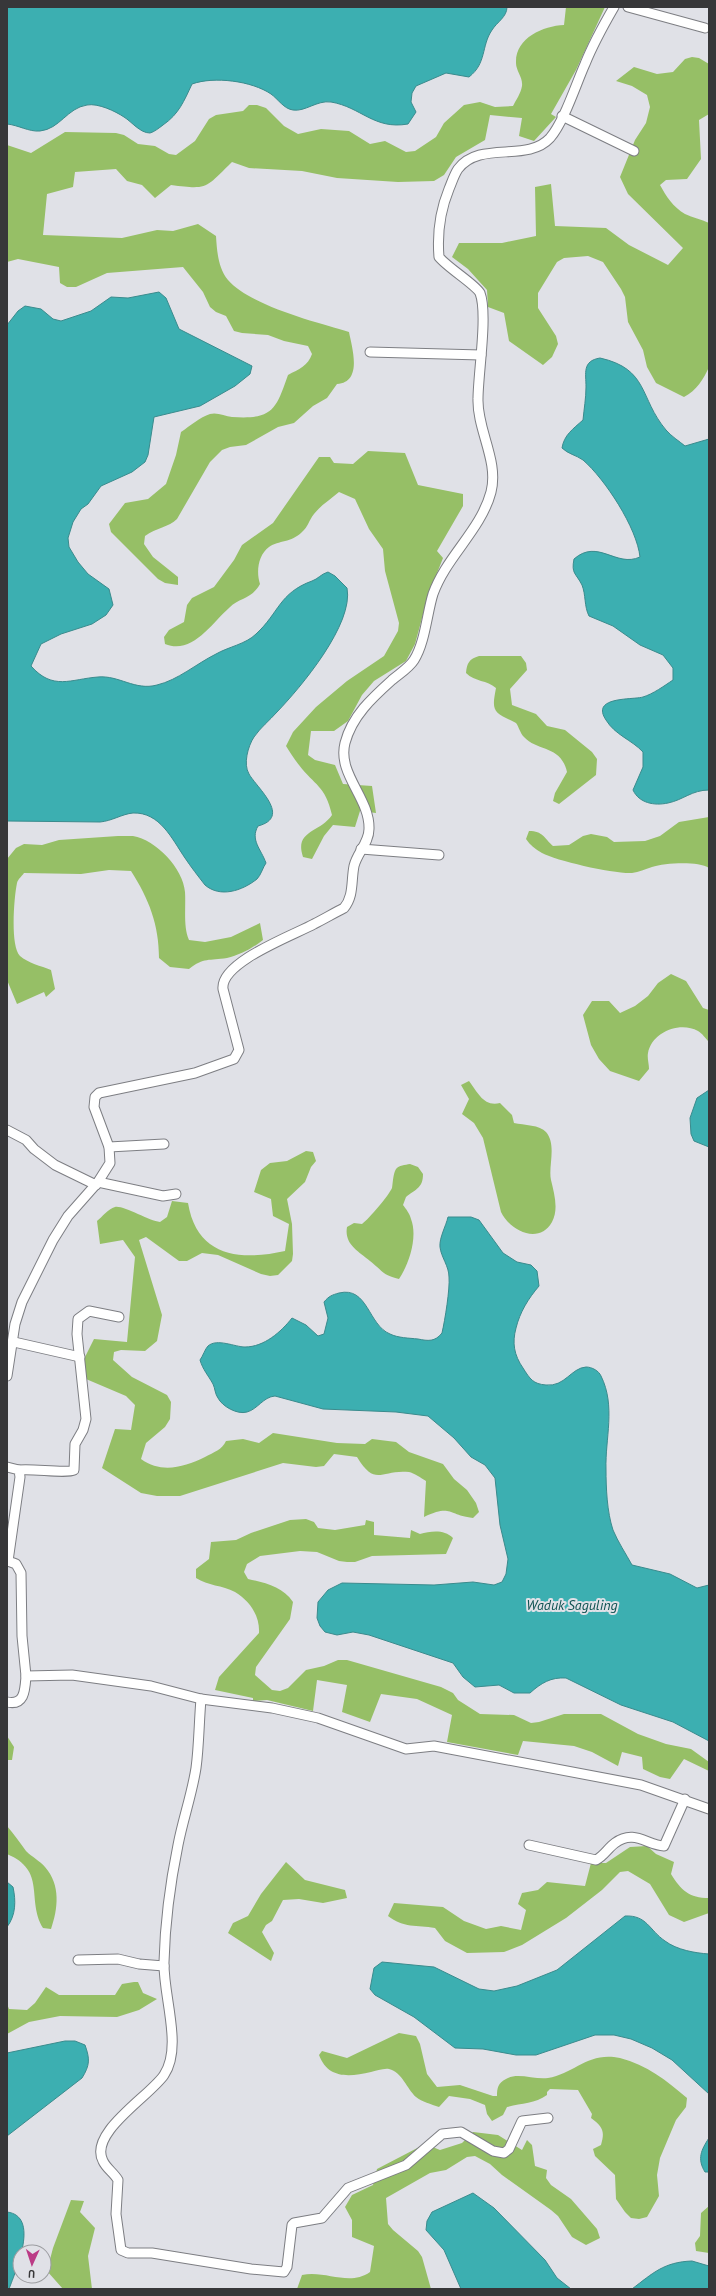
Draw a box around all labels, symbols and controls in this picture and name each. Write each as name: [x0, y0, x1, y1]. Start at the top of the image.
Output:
water label: Waduk Saguling: [526, 1596, 618, 1614]
north arrow: [12, 2244, 52, 2284]
text: U: [28, 2267, 35, 2281]

